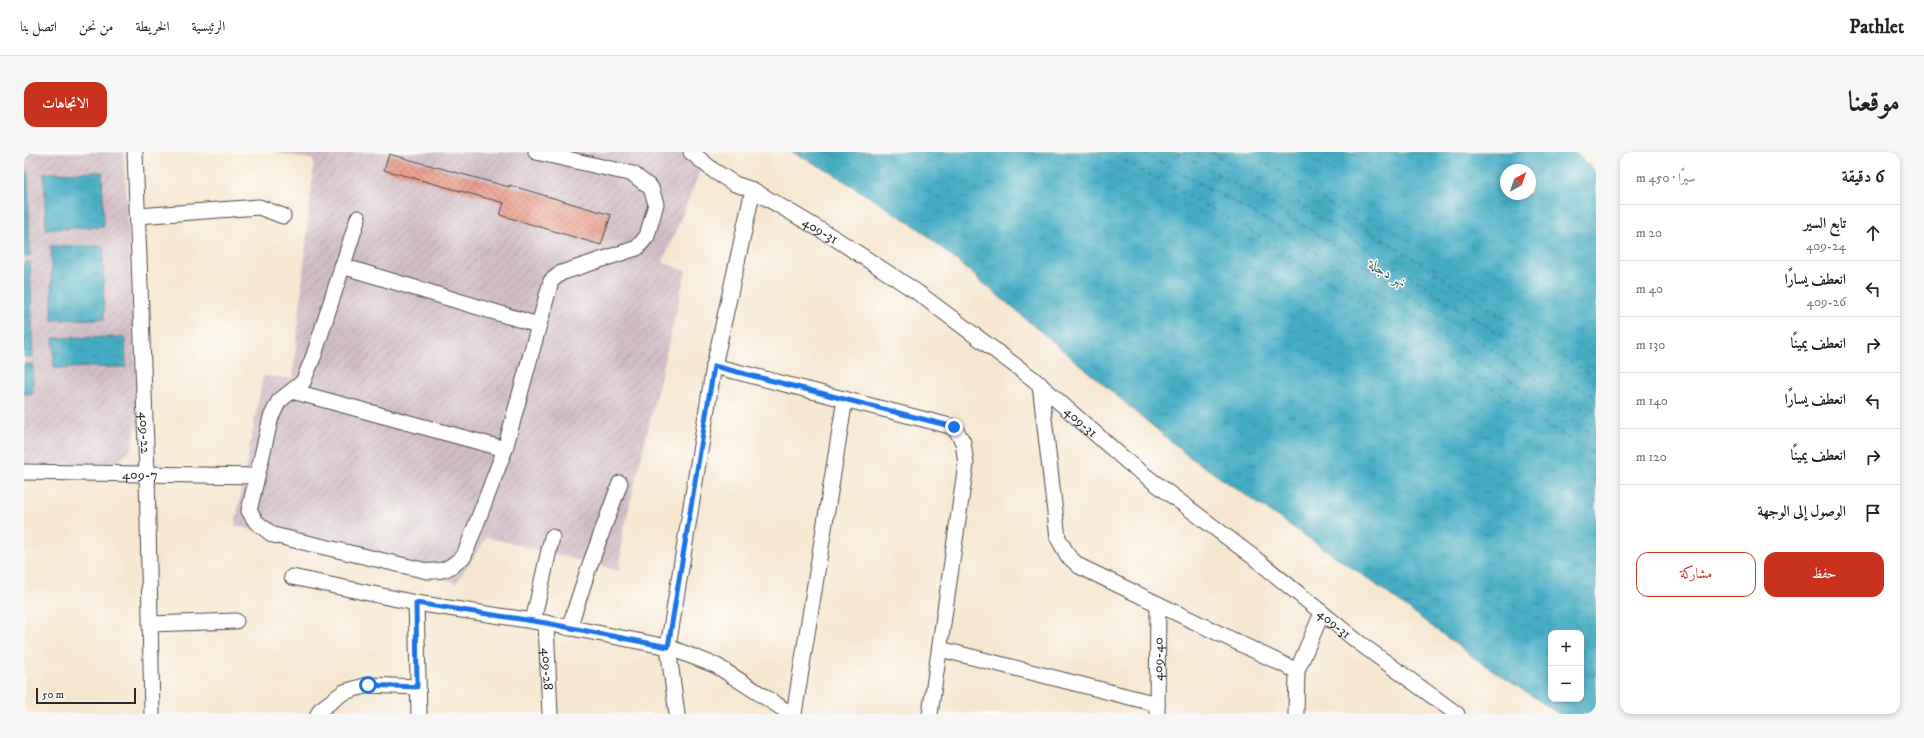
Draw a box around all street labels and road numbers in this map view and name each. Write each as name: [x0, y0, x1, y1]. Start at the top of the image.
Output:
street label: 409-31: [799, 213, 841, 248]
street label: 409-31: [1060, 403, 1101, 442]
street label: 409-22: [135, 411, 154, 454]
street label: 409-7: [122, 466, 158, 484]
street label: 409-31: [1313, 605, 1355, 643]
street label: 409-40: [1149, 637, 1168, 681]
street label: 409-28: [537, 648, 557, 690]

